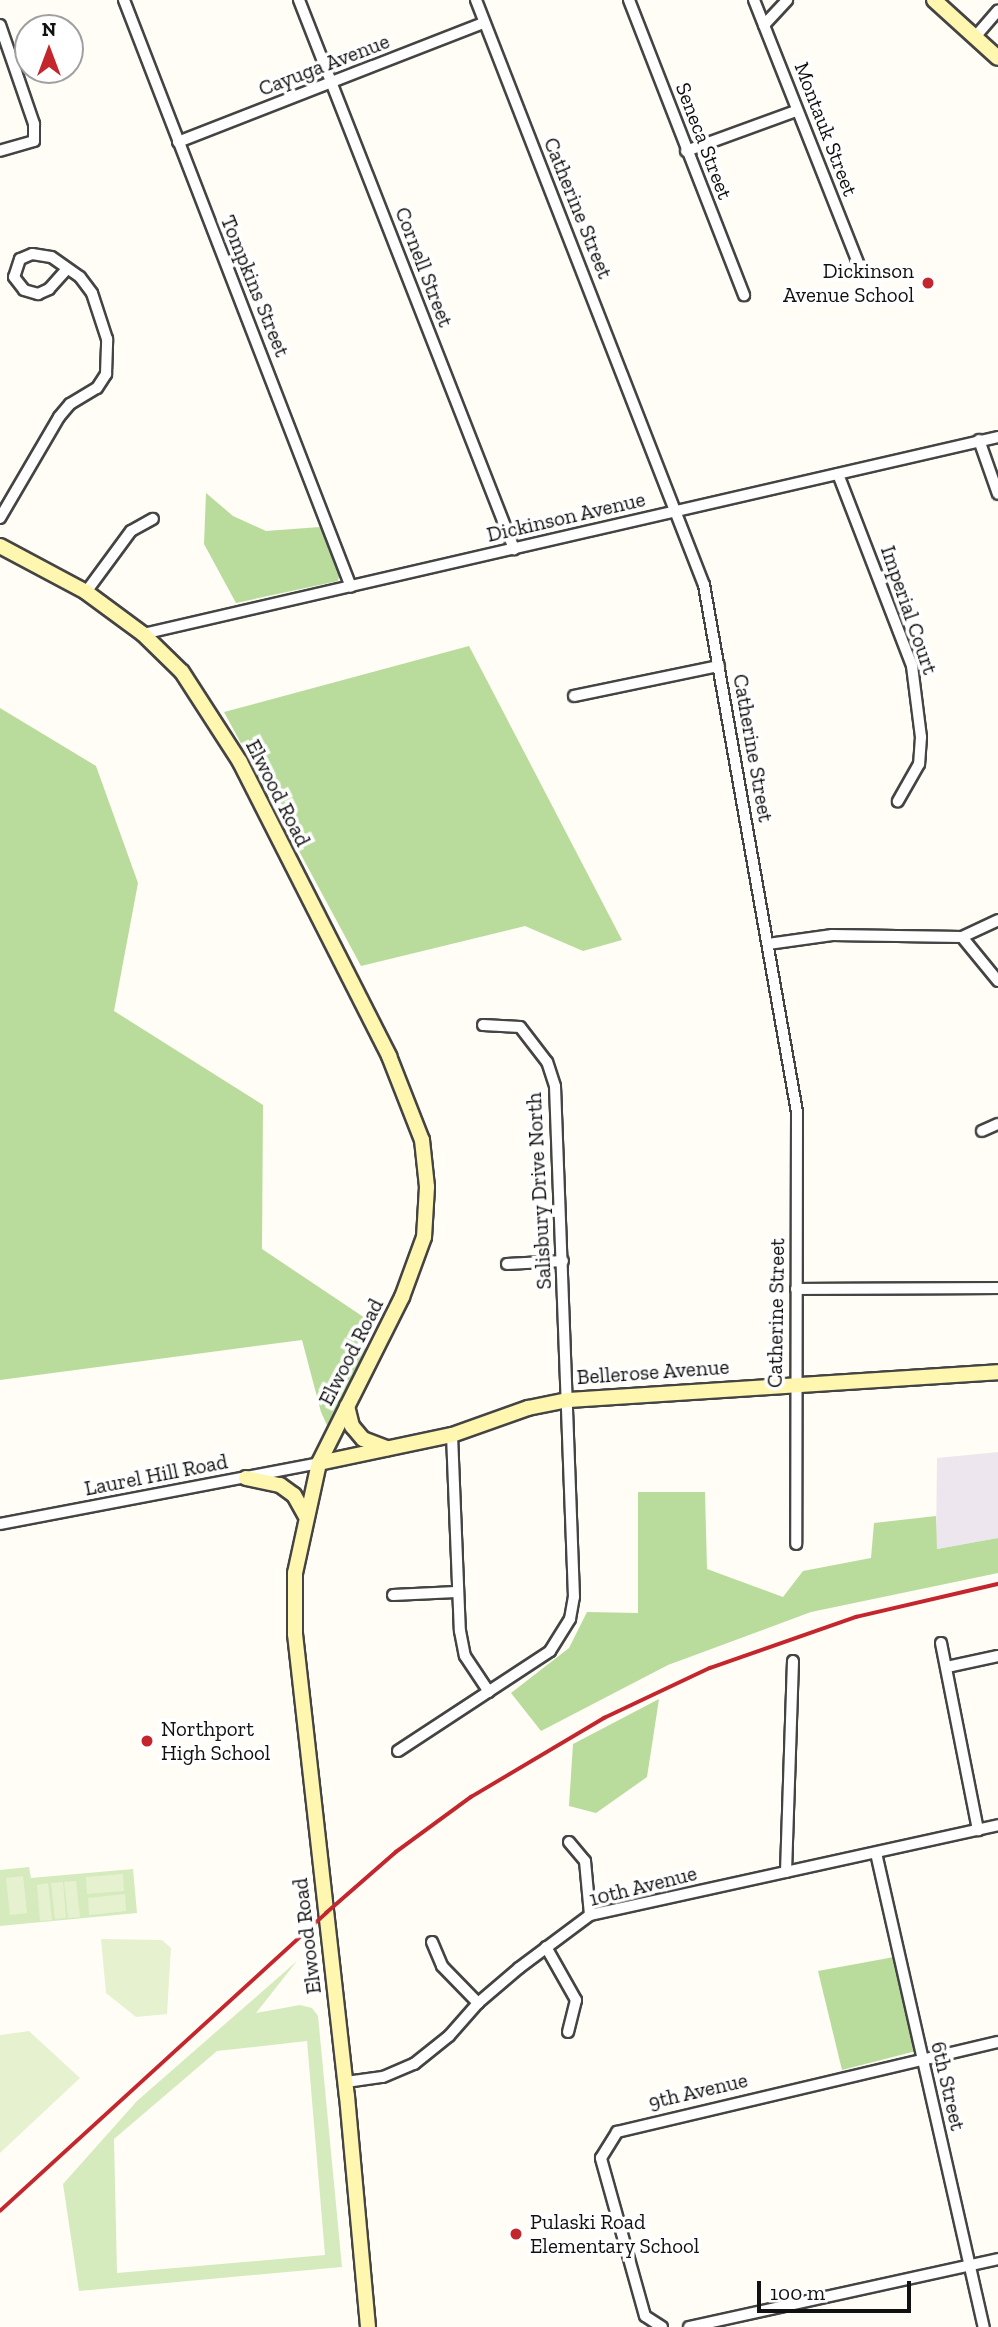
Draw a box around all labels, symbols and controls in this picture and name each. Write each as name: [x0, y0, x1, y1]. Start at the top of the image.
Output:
north arrow: [14, 14, 84, 84]
text: N: [42, 18, 56, 41]
street label: Cayuga Avenue: [255, 28, 393, 102]
street label: Montauk Street: [789, 58, 863, 200]
street label: Seneca Street: [670, 79, 738, 203]
street label: Catherine Street: [538, 134, 618, 282]
street label: Cornell Street: [390, 204, 458, 330]
street label: Tompkins Street: [215, 212, 295, 360]
place label: Dickinson Avenue School: [783, 258, 914, 308]
marker: Dickinson Avenue School: [920, 275, 936, 291]
street label: Dickinson Avenue: [484, 486, 648, 548]
street label: Imperial Court: [875, 542, 943, 678]
street label: Catherine Street: [728, 672, 778, 824]
street label: Elwood Road: [240, 735, 316, 851]
street label: Salisbury Drive North: [521, 1092, 557, 1290]
street label: Catherine Street: [762, 1238, 790, 1388]
street label: Elwood Road: [313, 1294, 389, 1410]
street label: Bellerose Avenue: [576, 1354, 730, 1390]
street label: Laurel Hill Road: [82, 1449, 230, 1501]
place label: Northport High School: [161, 1716, 271, 1766]
marker: Northport High School: [139, 1733, 155, 1749]
street label: 10th Avenue: [586, 1860, 700, 1912]
street label: Elwood Road: [287, 1877, 327, 1995]
street label: 6th Street: [926, 2039, 970, 2133]
street label: 9th Avenue: [645, 2067, 751, 2115]
place label: Pulaski Road Elementary School: [530, 2209, 700, 2259]
marker: Pulaski Road Elementary School: [508, 2226, 524, 2242]
scale bar: [760, 2268, 914, 2312]
text: 100 m: [770, 2280, 825, 2305]

